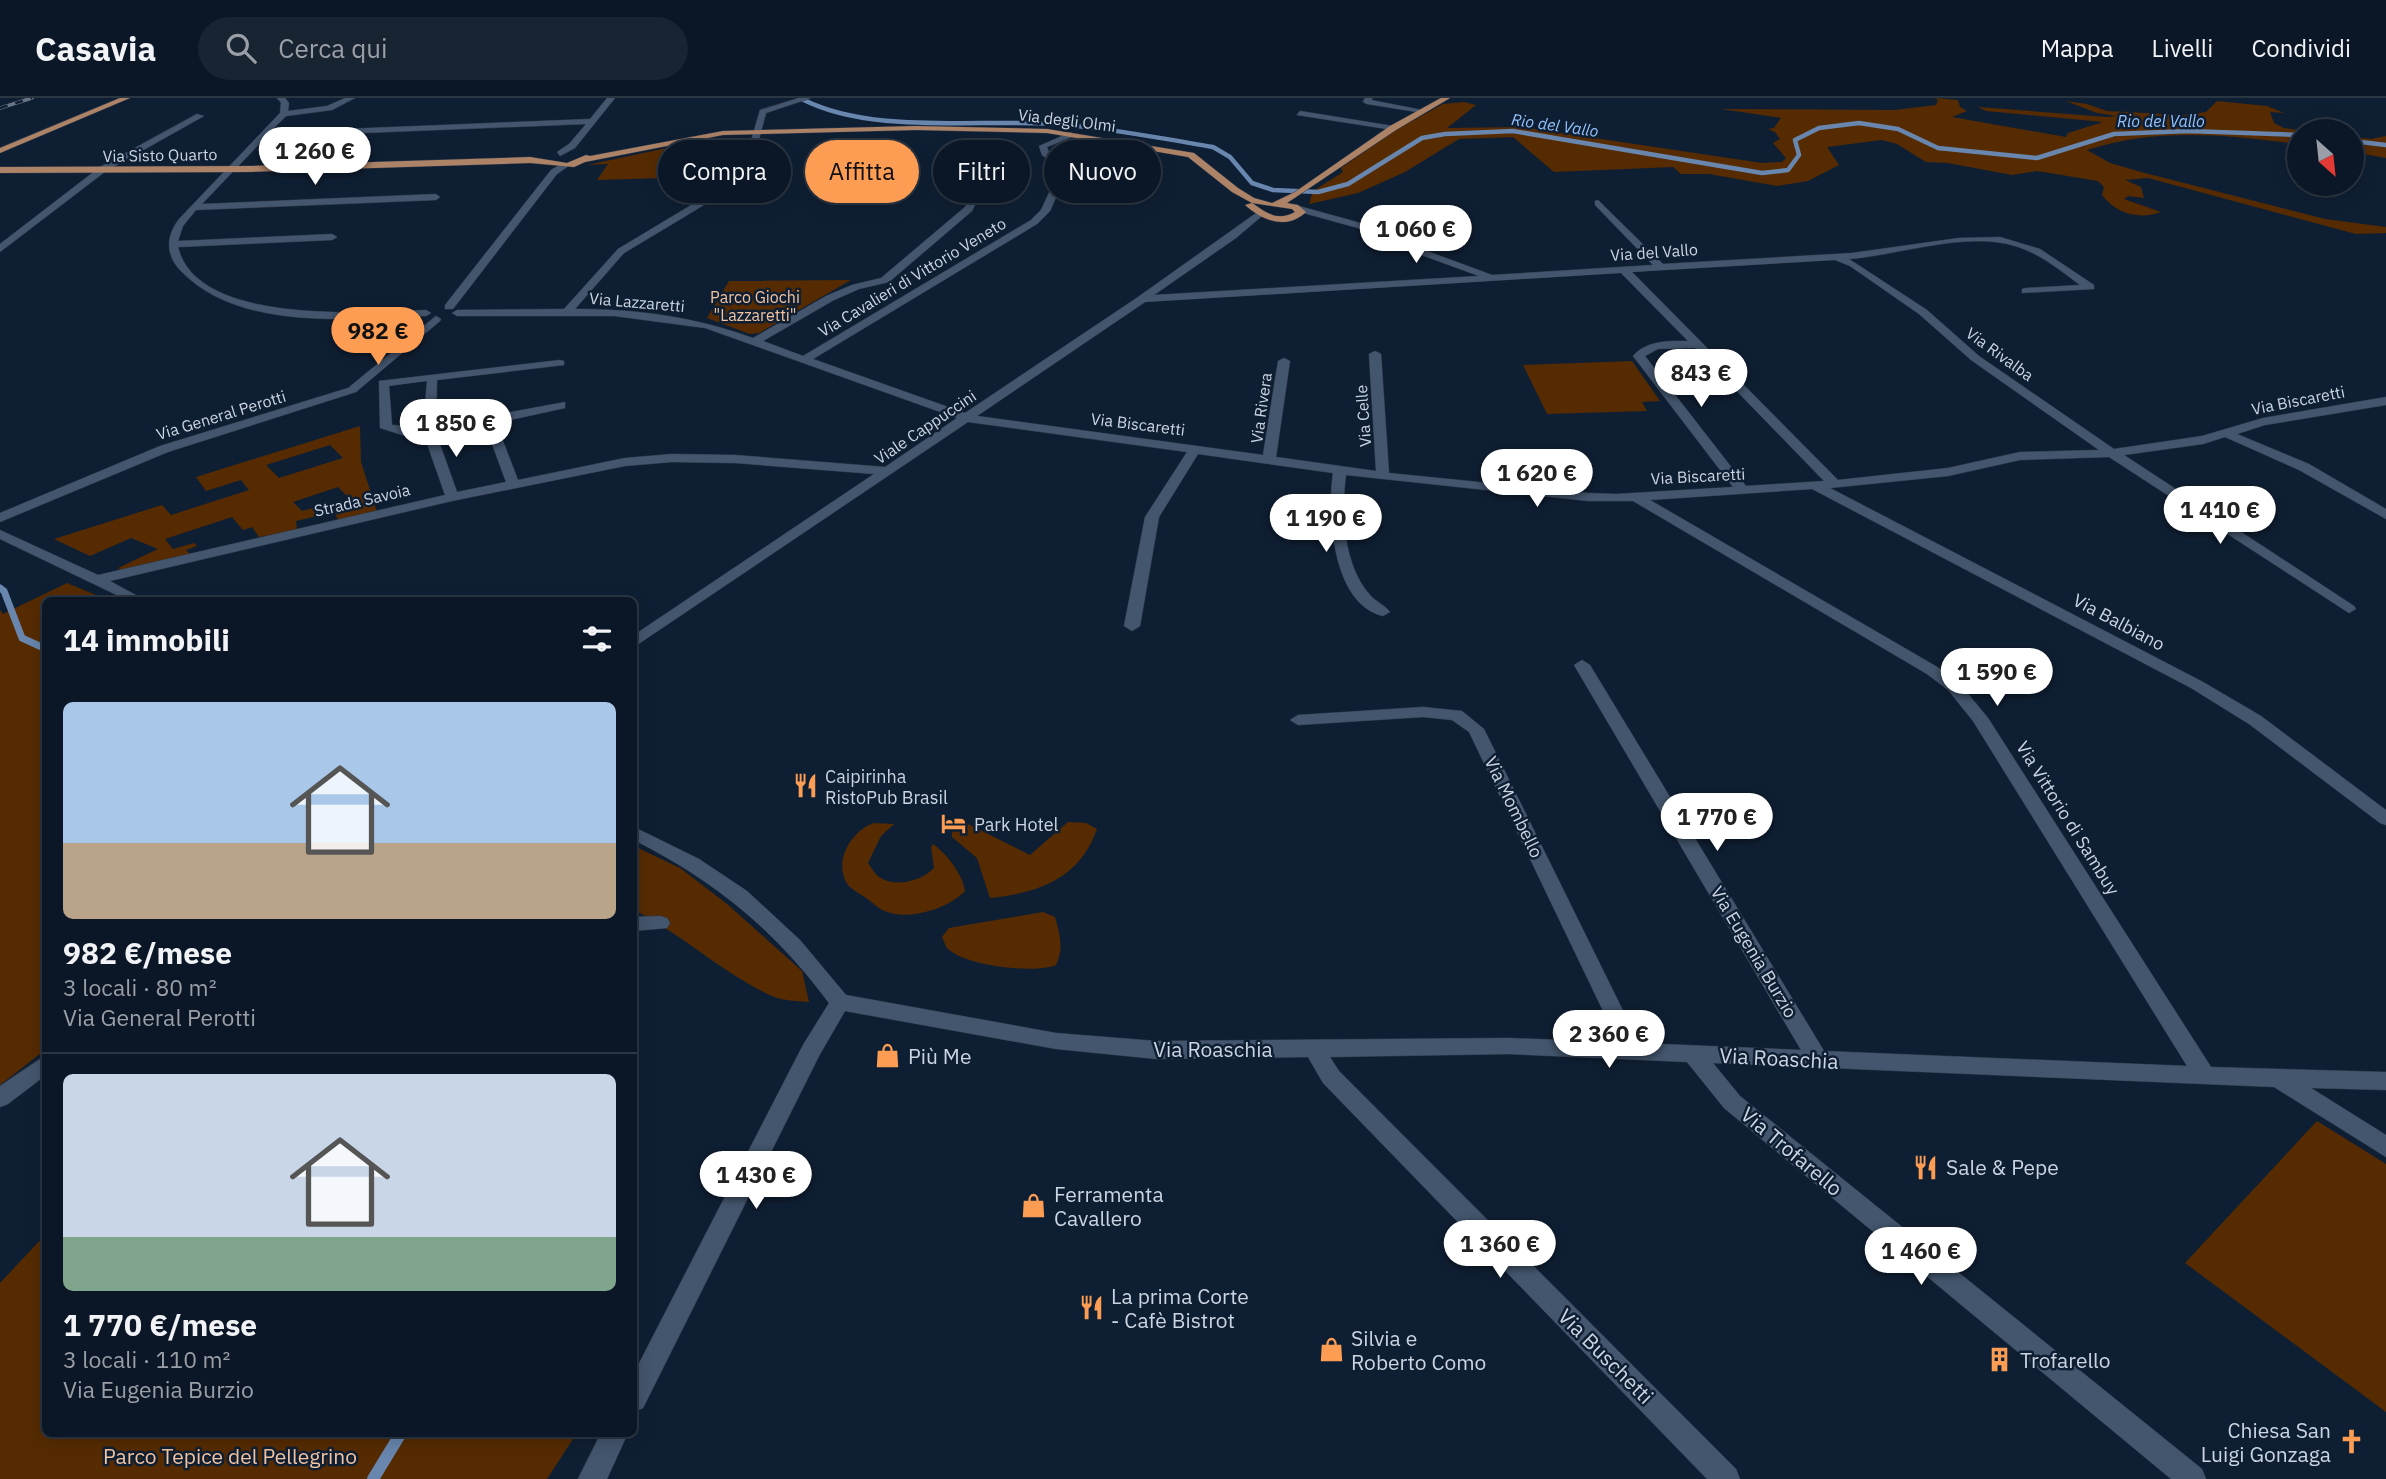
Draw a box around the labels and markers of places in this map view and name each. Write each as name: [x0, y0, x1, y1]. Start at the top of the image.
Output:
pin: 1 260 €: [250, 127, 380, 187]
pin: 1 060 €: [1351, 206, 1481, 265]
pin: 982 €: [329, 308, 427, 367]
pin: 843 €: [1652, 350, 1750, 409]
pin: 1 850 €: [391, 400, 521, 459]
pin: 1 620 €: [1472, 450, 1602, 509]
pin: 1 410 €: [2155, 486, 2285, 546]
pin: 1 190 €: [1261, 494, 1391, 554]
pin: 1 590 €: [1932, 648, 2062, 708]
place label: Caipirinha RistoPub Brasil: [825, 765, 948, 809]
restaurant icon: Caipirinha RistoPub Brasil: [791, 772, 819, 800]
pin: 1 770 €: [1652, 794, 1782, 853]
hotel icon: Park Hotel: [940, 810, 968, 838]
place label: Park Hotel: [974, 813, 1059, 836]
pin: 2 360 €: [1544, 1010, 1674, 1070]
shop icon: Più Me: [874, 1042, 902, 1070]
place label: Più Me: [908, 1042, 971, 1070]
pin: 1 430 €: [691, 1152, 821, 1211]
restaurant icon: Sale & Pepe: [1912, 1153, 1940, 1181]
place label: Sale & Pepe: [1946, 1153, 2059, 1181]
place label: Ferramenta Cavallero: [1054, 1180, 1164, 1232]
shop icon: Ferramenta Cavallero: [1020, 1192, 1048, 1220]
pin: 1 360 €: [1435, 1220, 1565, 1280]
pin: 1 460 €: [1856, 1228, 1986, 1287]
place label: La prima Corte - Cafè Bistrot: [1111, 1282, 1249, 1334]
restaurant icon: La prima Corte - Cafè Bistrot: [1077, 1294, 1105, 1322]
place label: Silvia e Roberto Como: [1351, 1324, 1486, 1376]
shop icon: Silvia e Roberto Como: [1317, 1336, 1345, 1364]
building icon: Trofarello: [1986, 1346, 2014, 1374]
place label: Trofarello: [2020, 1346, 2111, 1374]
place label: Chiesa San Luigi Gonzaga: [2201, 1416, 2331, 1468]
church icon: Chiesa San Luigi Gonzaga: [2337, 1428, 2365, 1456]

